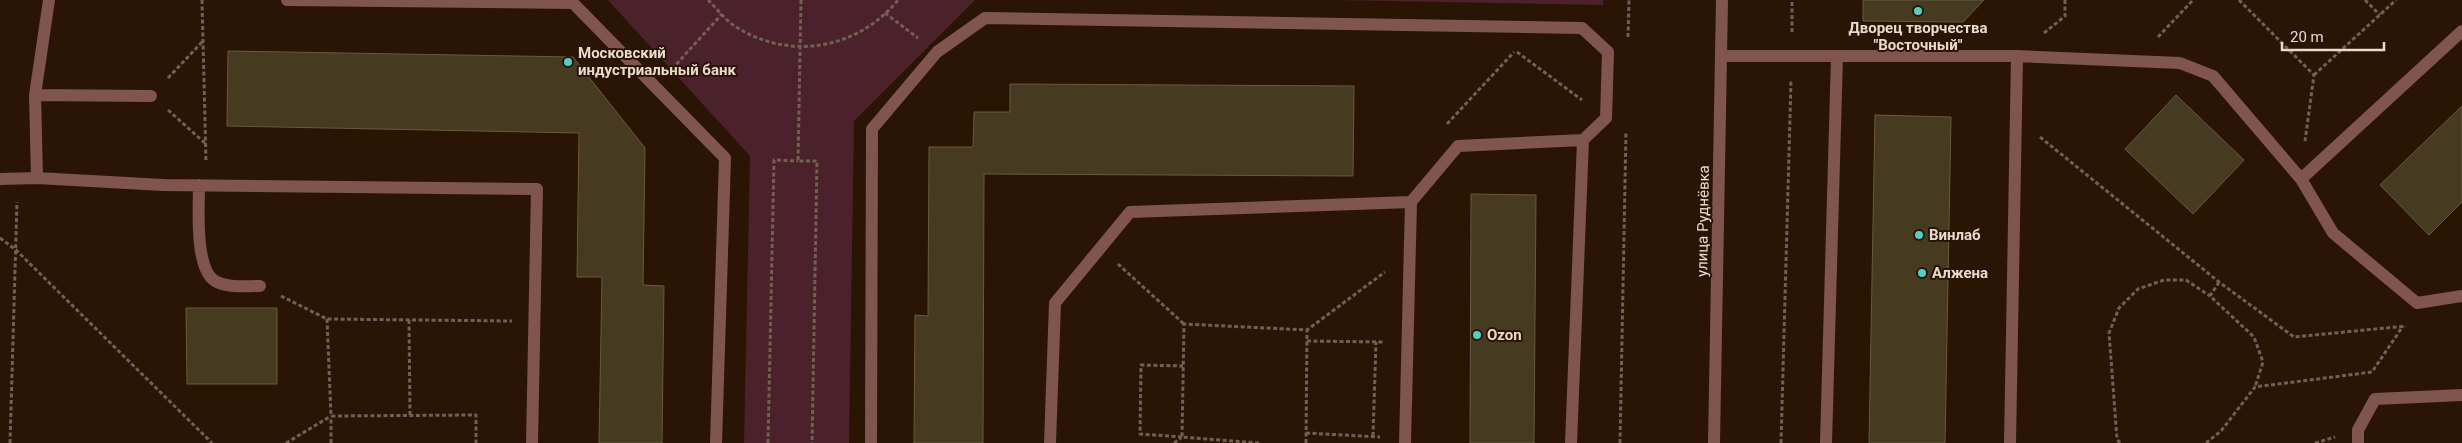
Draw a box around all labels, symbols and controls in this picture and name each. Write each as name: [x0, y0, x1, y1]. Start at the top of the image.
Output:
marker: Дворец творчества "Восточный": [1912, 5, 1924, 17]
place label: Дворец творчества "Восточный": [1849, 19, 1987, 54]
scale bar: [2282, 20, 2384, 52]
text: 20 m: [2290, 28, 2324, 46]
place label: Московский индустриальный банк: [578, 44, 736, 79]
marker: Московский индустриальный банк: [562, 56, 574, 68]
street label: улица Руднёвка: [1693, 165, 1713, 277]
place label: Винлаб: [1929, 226, 1981, 244]
marker: Винлаб: [1913, 229, 1925, 241]
place label: Алжена: [1932, 264, 1988, 282]
marker: Алжена: [1916, 267, 1928, 279]
place label: Ozon: [1487, 326, 1522, 344]
marker: Ozon: [1471, 329, 1483, 341]

